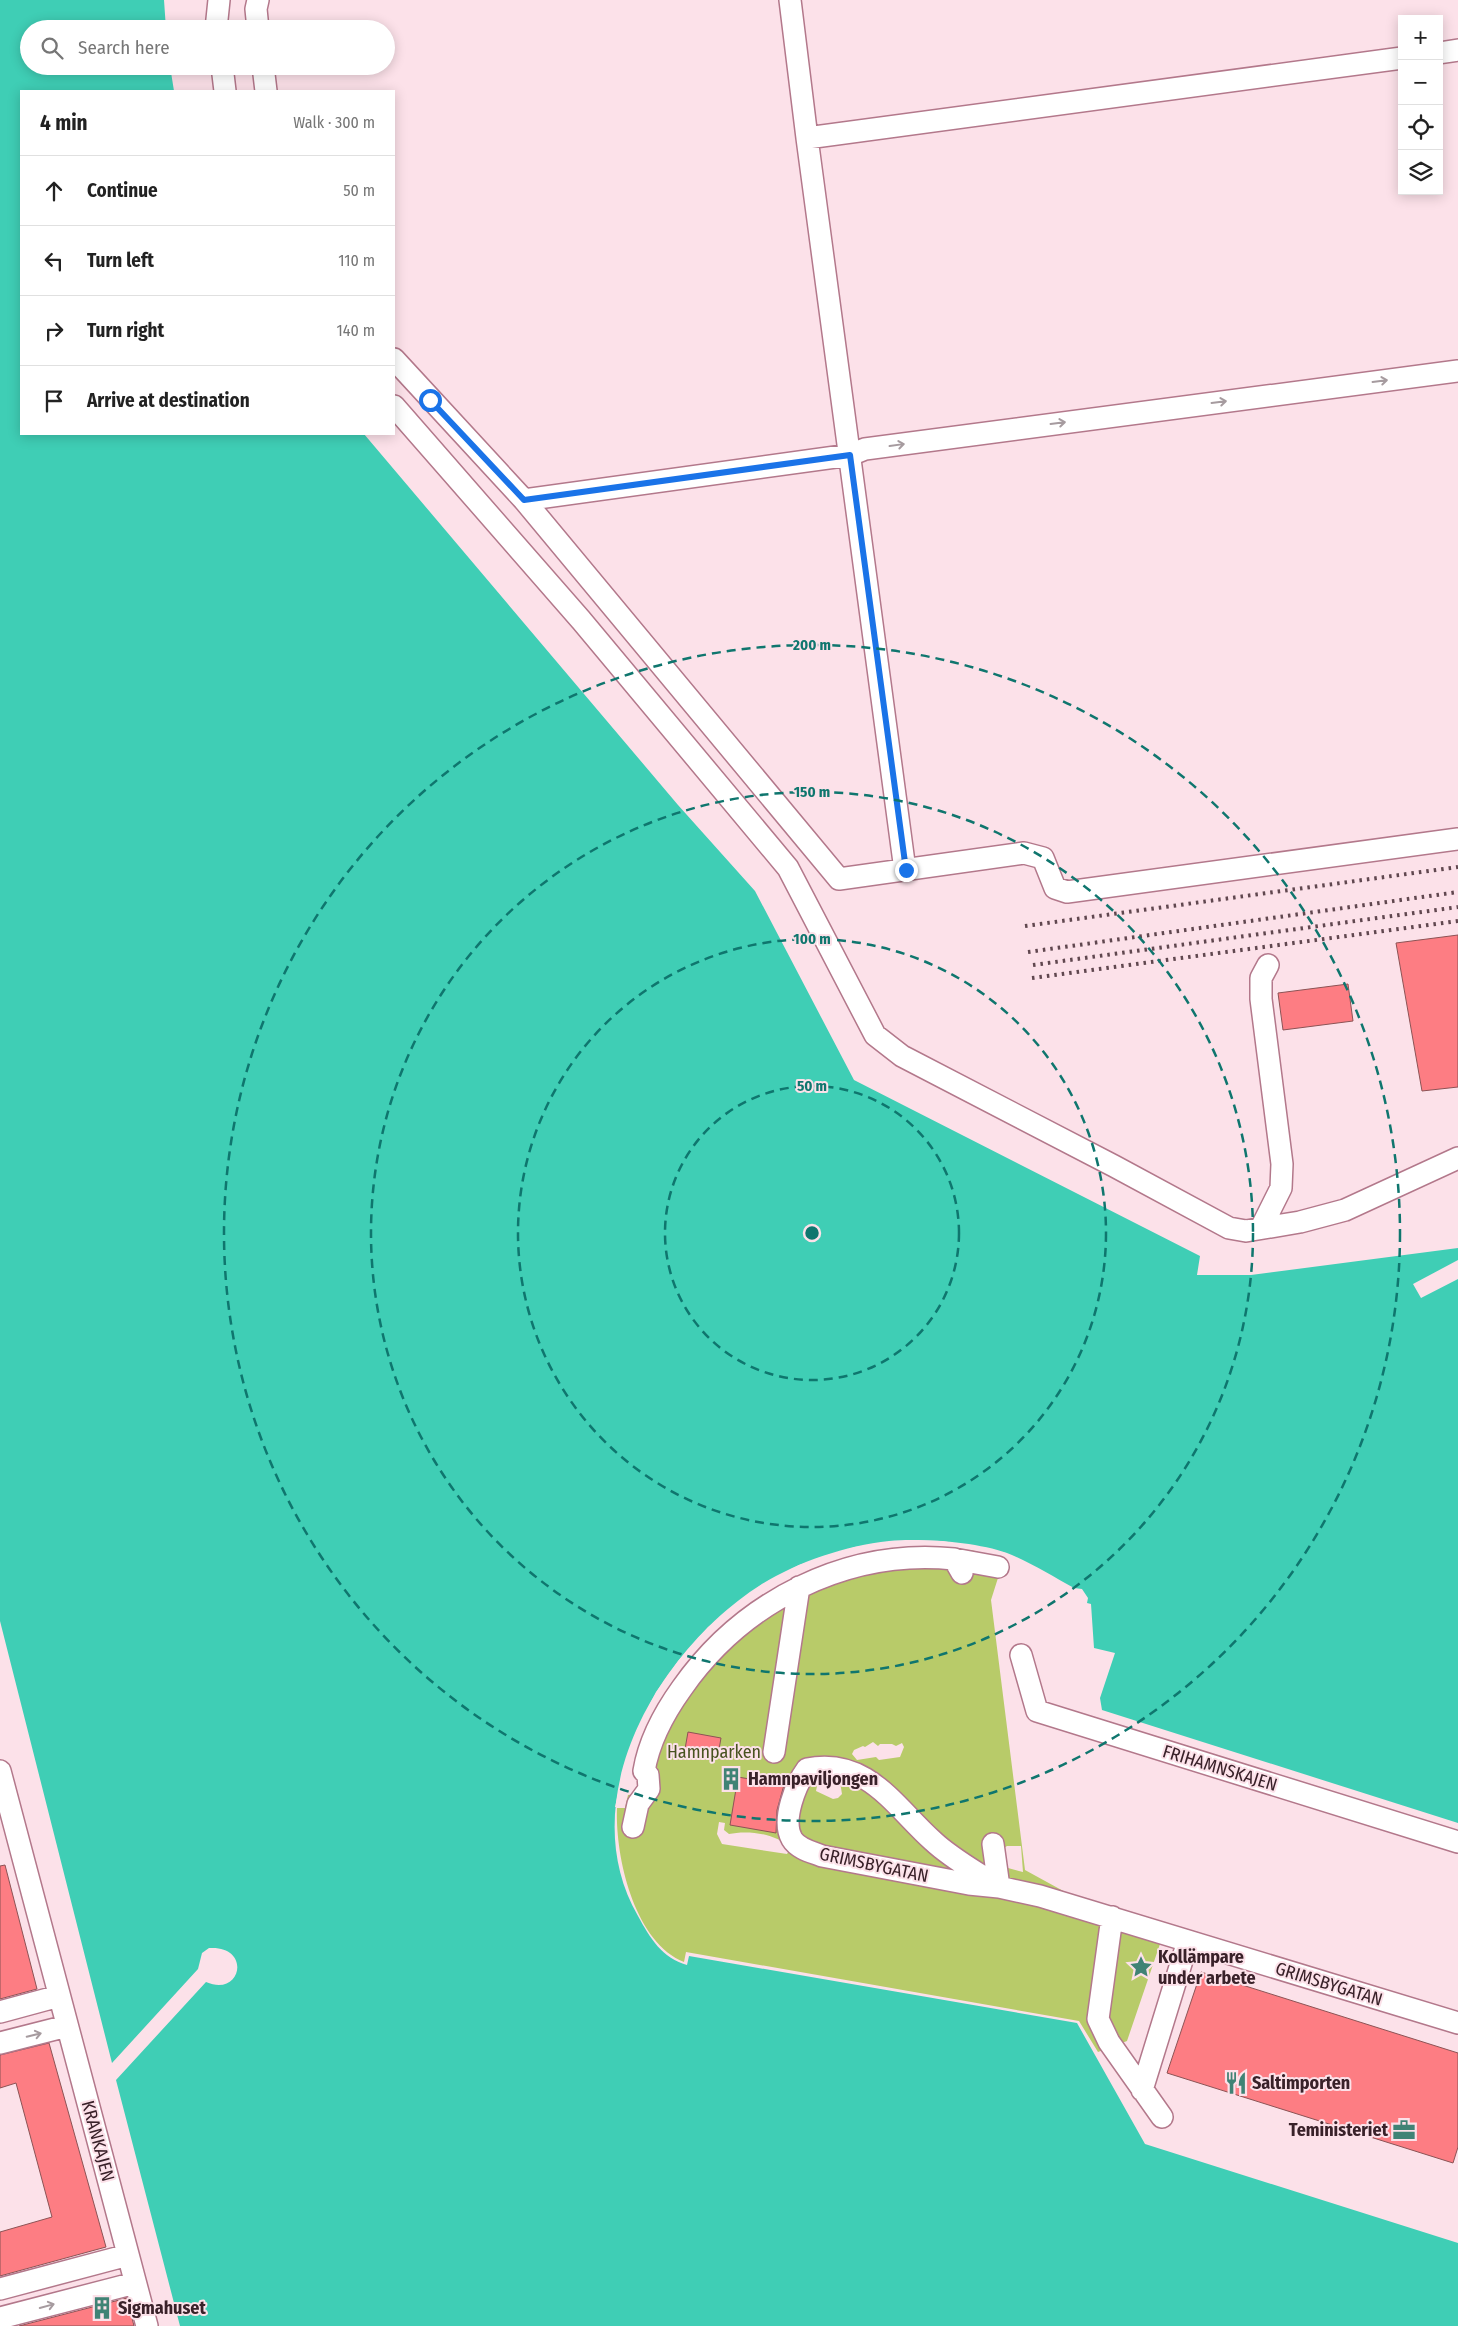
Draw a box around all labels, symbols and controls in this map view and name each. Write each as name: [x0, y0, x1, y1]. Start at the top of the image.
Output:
map controls: [1398, 15, 1443, 195]
button: +: [1398, 15, 1443, 60]
search box: [20, 20, 395, 75]
icon: search: [38, 34, 66, 62]
text: Search here: [78, 36, 170, 59]
button: −: [1398, 60, 1443, 105]
button: locate: [1398, 105, 1443, 150]
text: 4 min: [40, 110, 88, 136]
text: Walk · 300 m: [293, 113, 375, 132]
button: layers: [1398, 150, 1443, 195]
icon: ahead: [40, 177, 68, 205]
text: Continue: [87, 179, 158, 202]
text: 50 m: [343, 181, 375, 200]
icon: left: [40, 247, 68, 275]
text: Turn left: [87, 249, 154, 272]
text: 110 m: [338, 251, 375, 270]
icon: right: [40, 317, 68, 345]
text: Turn right: [87, 319, 164, 342]
text: 140 m: [337, 321, 375, 340]
one-way arrow: [1372, 376, 1388, 386]
icon: arrive: [40, 387, 68, 415]
text: Arrive at destination: [87, 389, 250, 412]
route start: [419, 389, 442, 412]
one-way arrow: [1211, 397, 1227, 407]
one-way arrow: [1050, 418, 1066, 428]
one-way arrow: [888, 439, 904, 449]
text: 200 m: [792, 636, 831, 654]
text: 150 m: [794, 783, 830, 801]
route end: [895, 859, 918, 882]
text: 100 m: [793, 930, 831, 948]
text: 50 m: [797, 1077, 827, 1095]
centre of rings: [803, 1224, 821, 1242]
street label: FRIHAMNSKAJEN: [1160, 1740, 1280, 1796]
park label: Hamnparken: [667, 1741, 761, 1763]
building icon: Hamnpaviljongen: [718, 1766, 744, 1792]
place label: Hamnpaviljongen: [748, 1768, 878, 1790]
street label: GRIMSBYGATAN: [818, 1843, 930, 1887]
place label: Kollämpare under arbete: [1158, 1946, 1256, 1989]
place icon: Kollämpare under arbete: [1128, 1954, 1154, 1980]
street label: GRIMSBYGATAN: [1273, 1957, 1385, 2011]
one-way arrow: [25, 2030, 41, 2039]
restaurant icon: Saltimporten: [1223, 2070, 1249, 2096]
place label: Saltimporten: [1252, 2072, 1350, 2094]
street label: KRANKAJEN: [77, 2098, 119, 2184]
office icon: Teministeriet: [1391, 2117, 1417, 2143]
place label: Teministeriet: [1289, 2119, 1389, 2141]
building icon: Sigmahuset: [89, 2295, 115, 2321]
place label: Sigmahuset: [118, 2297, 206, 2319]
one-way arrow: [39, 2300, 55, 2310]

